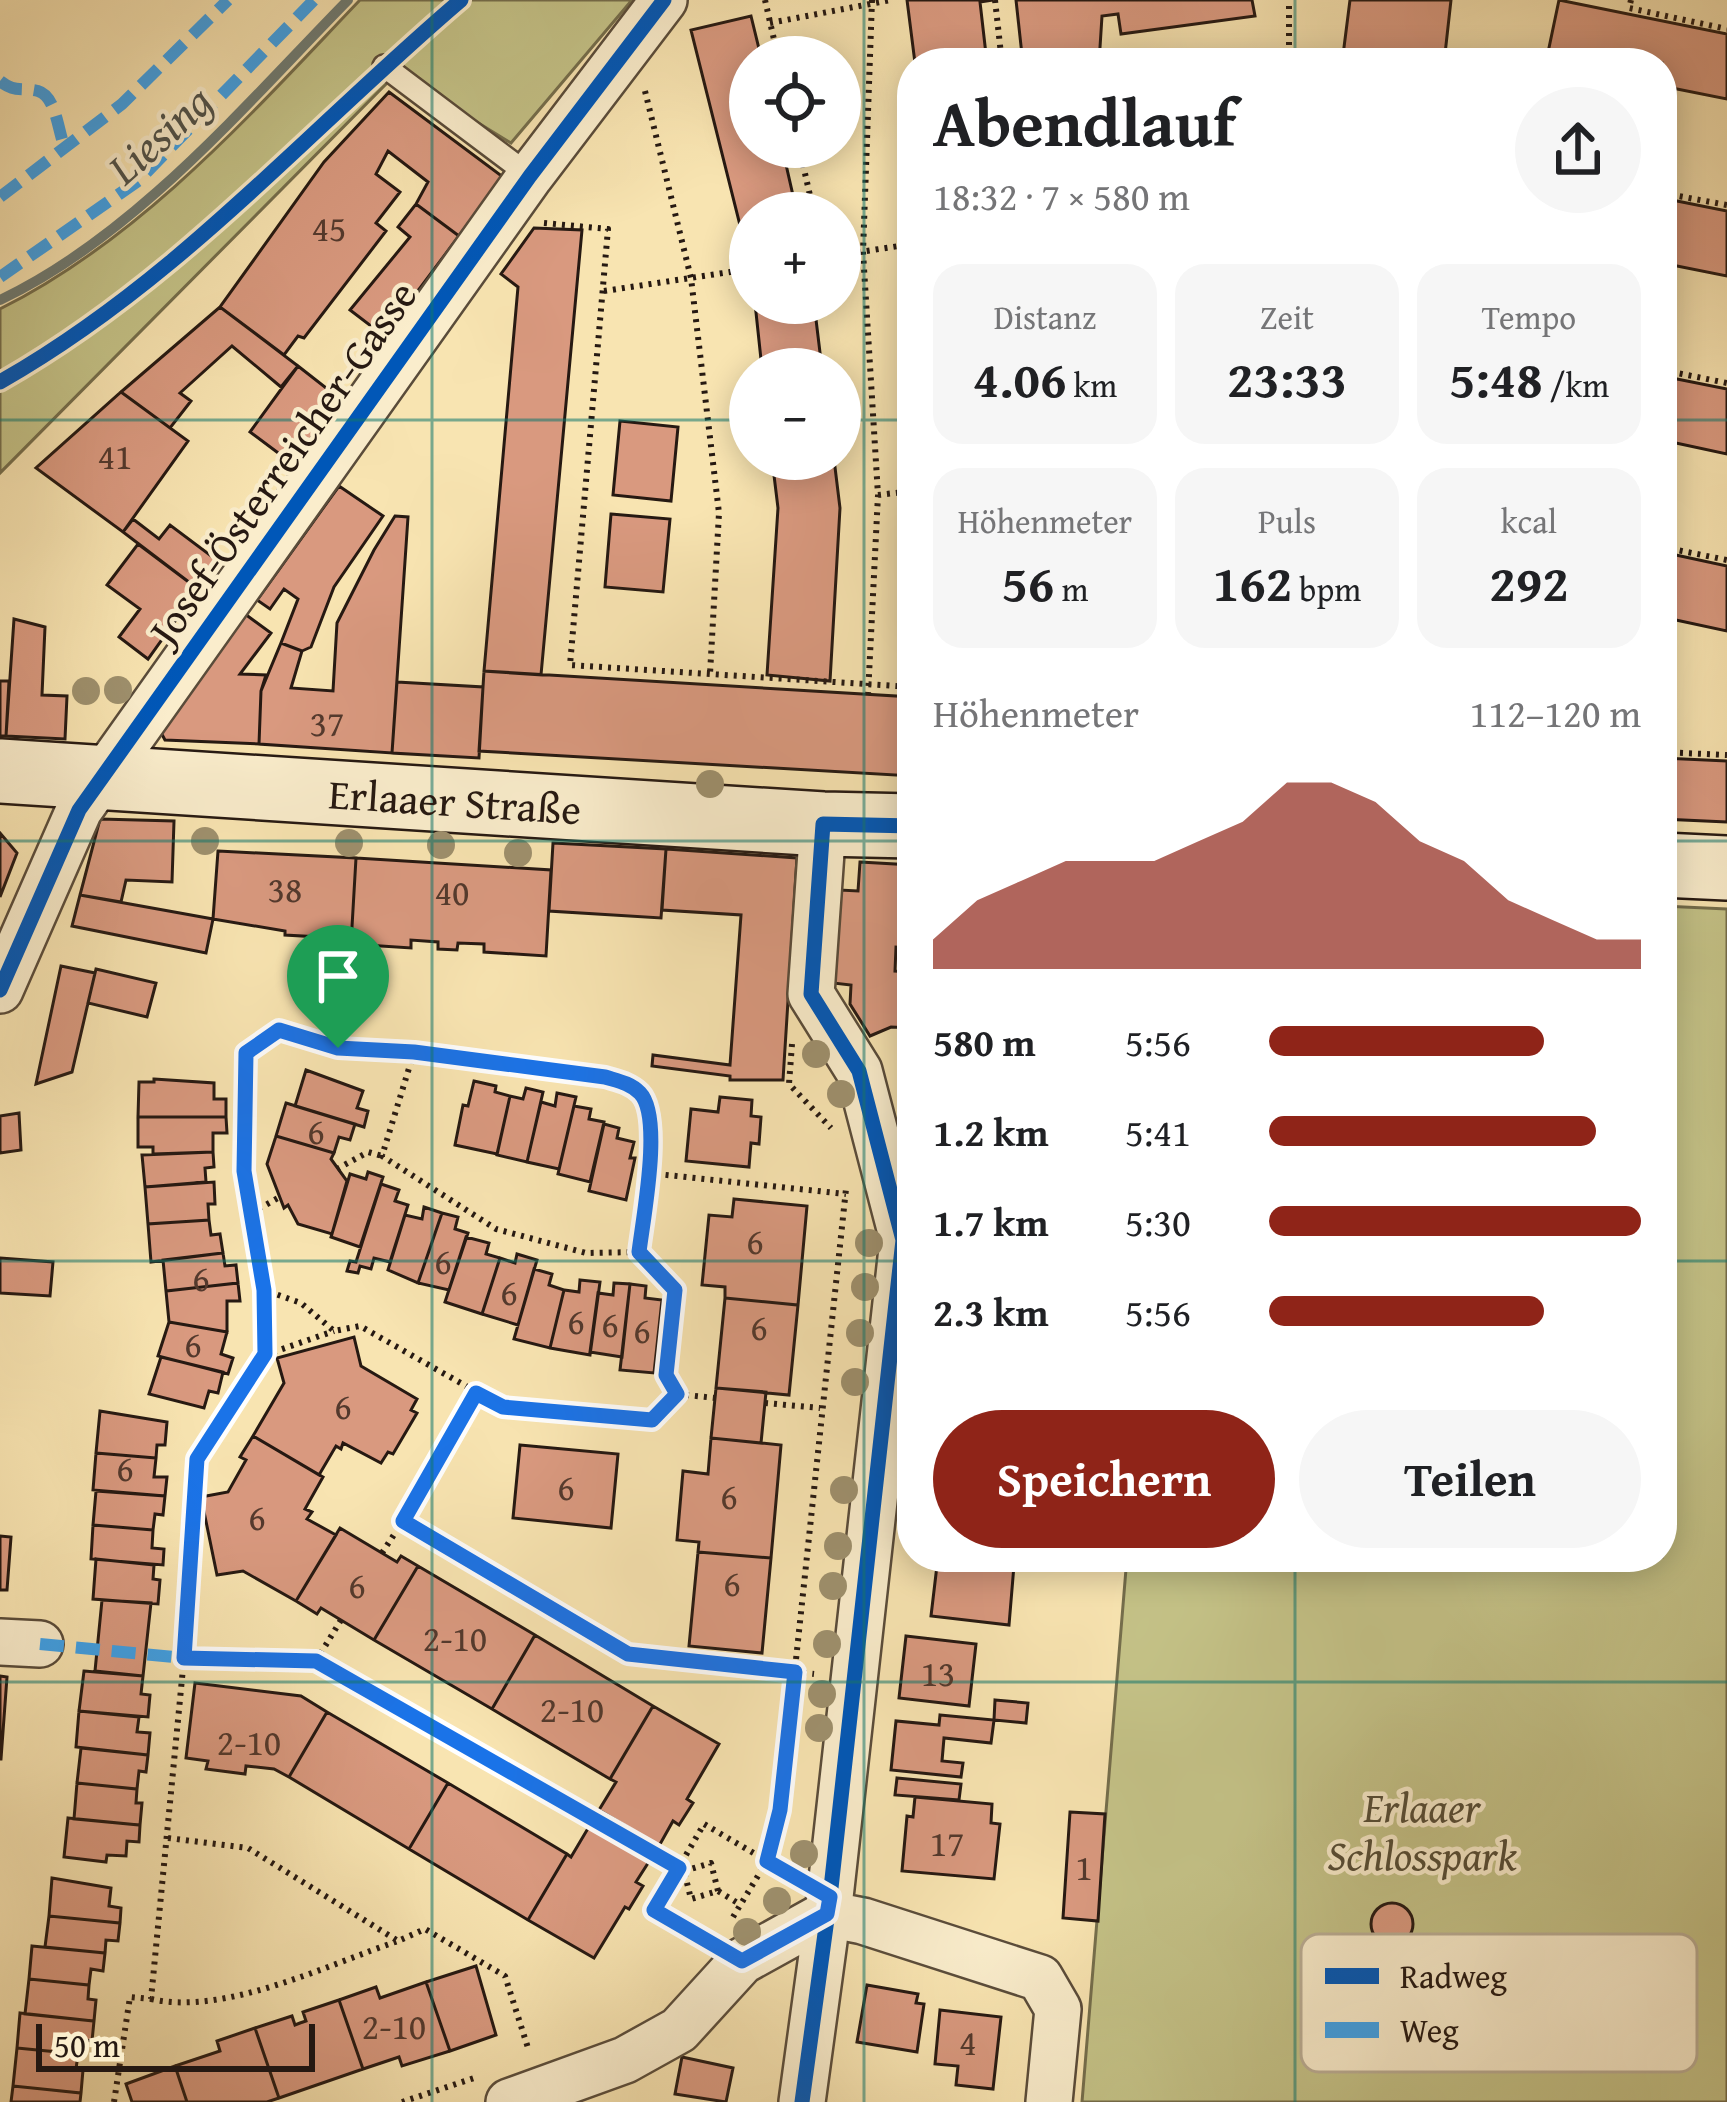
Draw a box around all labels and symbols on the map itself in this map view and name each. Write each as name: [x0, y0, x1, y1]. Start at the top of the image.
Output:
water label: Liesing: [91, 69, 226, 199]
house number: 45: [312, 201, 346, 254]
street label: Josef-Österreicher-Gasse: [130, 268, 431, 660]
house number: 41: [98, 429, 132, 482]
house number: 37: [310, 696, 344, 749]
street label: Erlaaer Straße: [327, 762, 583, 839]
house number: 38: [268, 862, 302, 915]
house number: 40: [435, 865, 469, 918]
pin: [287, 925, 389, 1048]
house number: 6: [307, 1104, 325, 1157]
house number: 6: [746, 1214, 764, 1267]
house number: 6: [434, 1234, 452, 1287]
house number: 6: [192, 1251, 210, 1304]
house number: 6: [500, 1265, 518, 1318]
house number: 6: [567, 1294, 585, 1347]
house number: 6: [601, 1297, 619, 1350]
house number: 6: [750, 1300, 768, 1353]
house number: 6: [633, 1303, 651, 1356]
house number: 6: [184, 1317, 202, 1370]
house number: 6: [334, 1379, 352, 1432]
house number: 6: [116, 1441, 134, 1494]
house number: 6: [557, 1460, 575, 1513]
house number: 6: [720, 1469, 738, 1522]
house number: 6: [248, 1490, 266, 1543]
house number: 6: [723, 1556, 741, 1609]
house number: 6: [348, 1558, 366, 1611]
house number: 2-10: [423, 1611, 487, 1664]
house number: 13: [921, 1646, 955, 1699]
house number: 2-10: [540, 1682, 604, 1735]
house number: 2-10: [217, 1715, 281, 1768]
park label: Erlaaer Schlosspark: [1327, 1776, 1517, 1885]
house number: 17: [930, 1816, 964, 1869]
house number: 1: [1075, 1840, 1093, 1893]
legend: [1301, 1934, 1697, 2072]
text: Radweg: [1400, 1952, 1507, 2000]
house number: 2-10: [362, 1999, 426, 2052]
text: Weg: [1400, 2006, 1459, 2054]
house number: 4: [959, 2015, 977, 2068]
scale bar: [36, 2018, 315, 2071]

